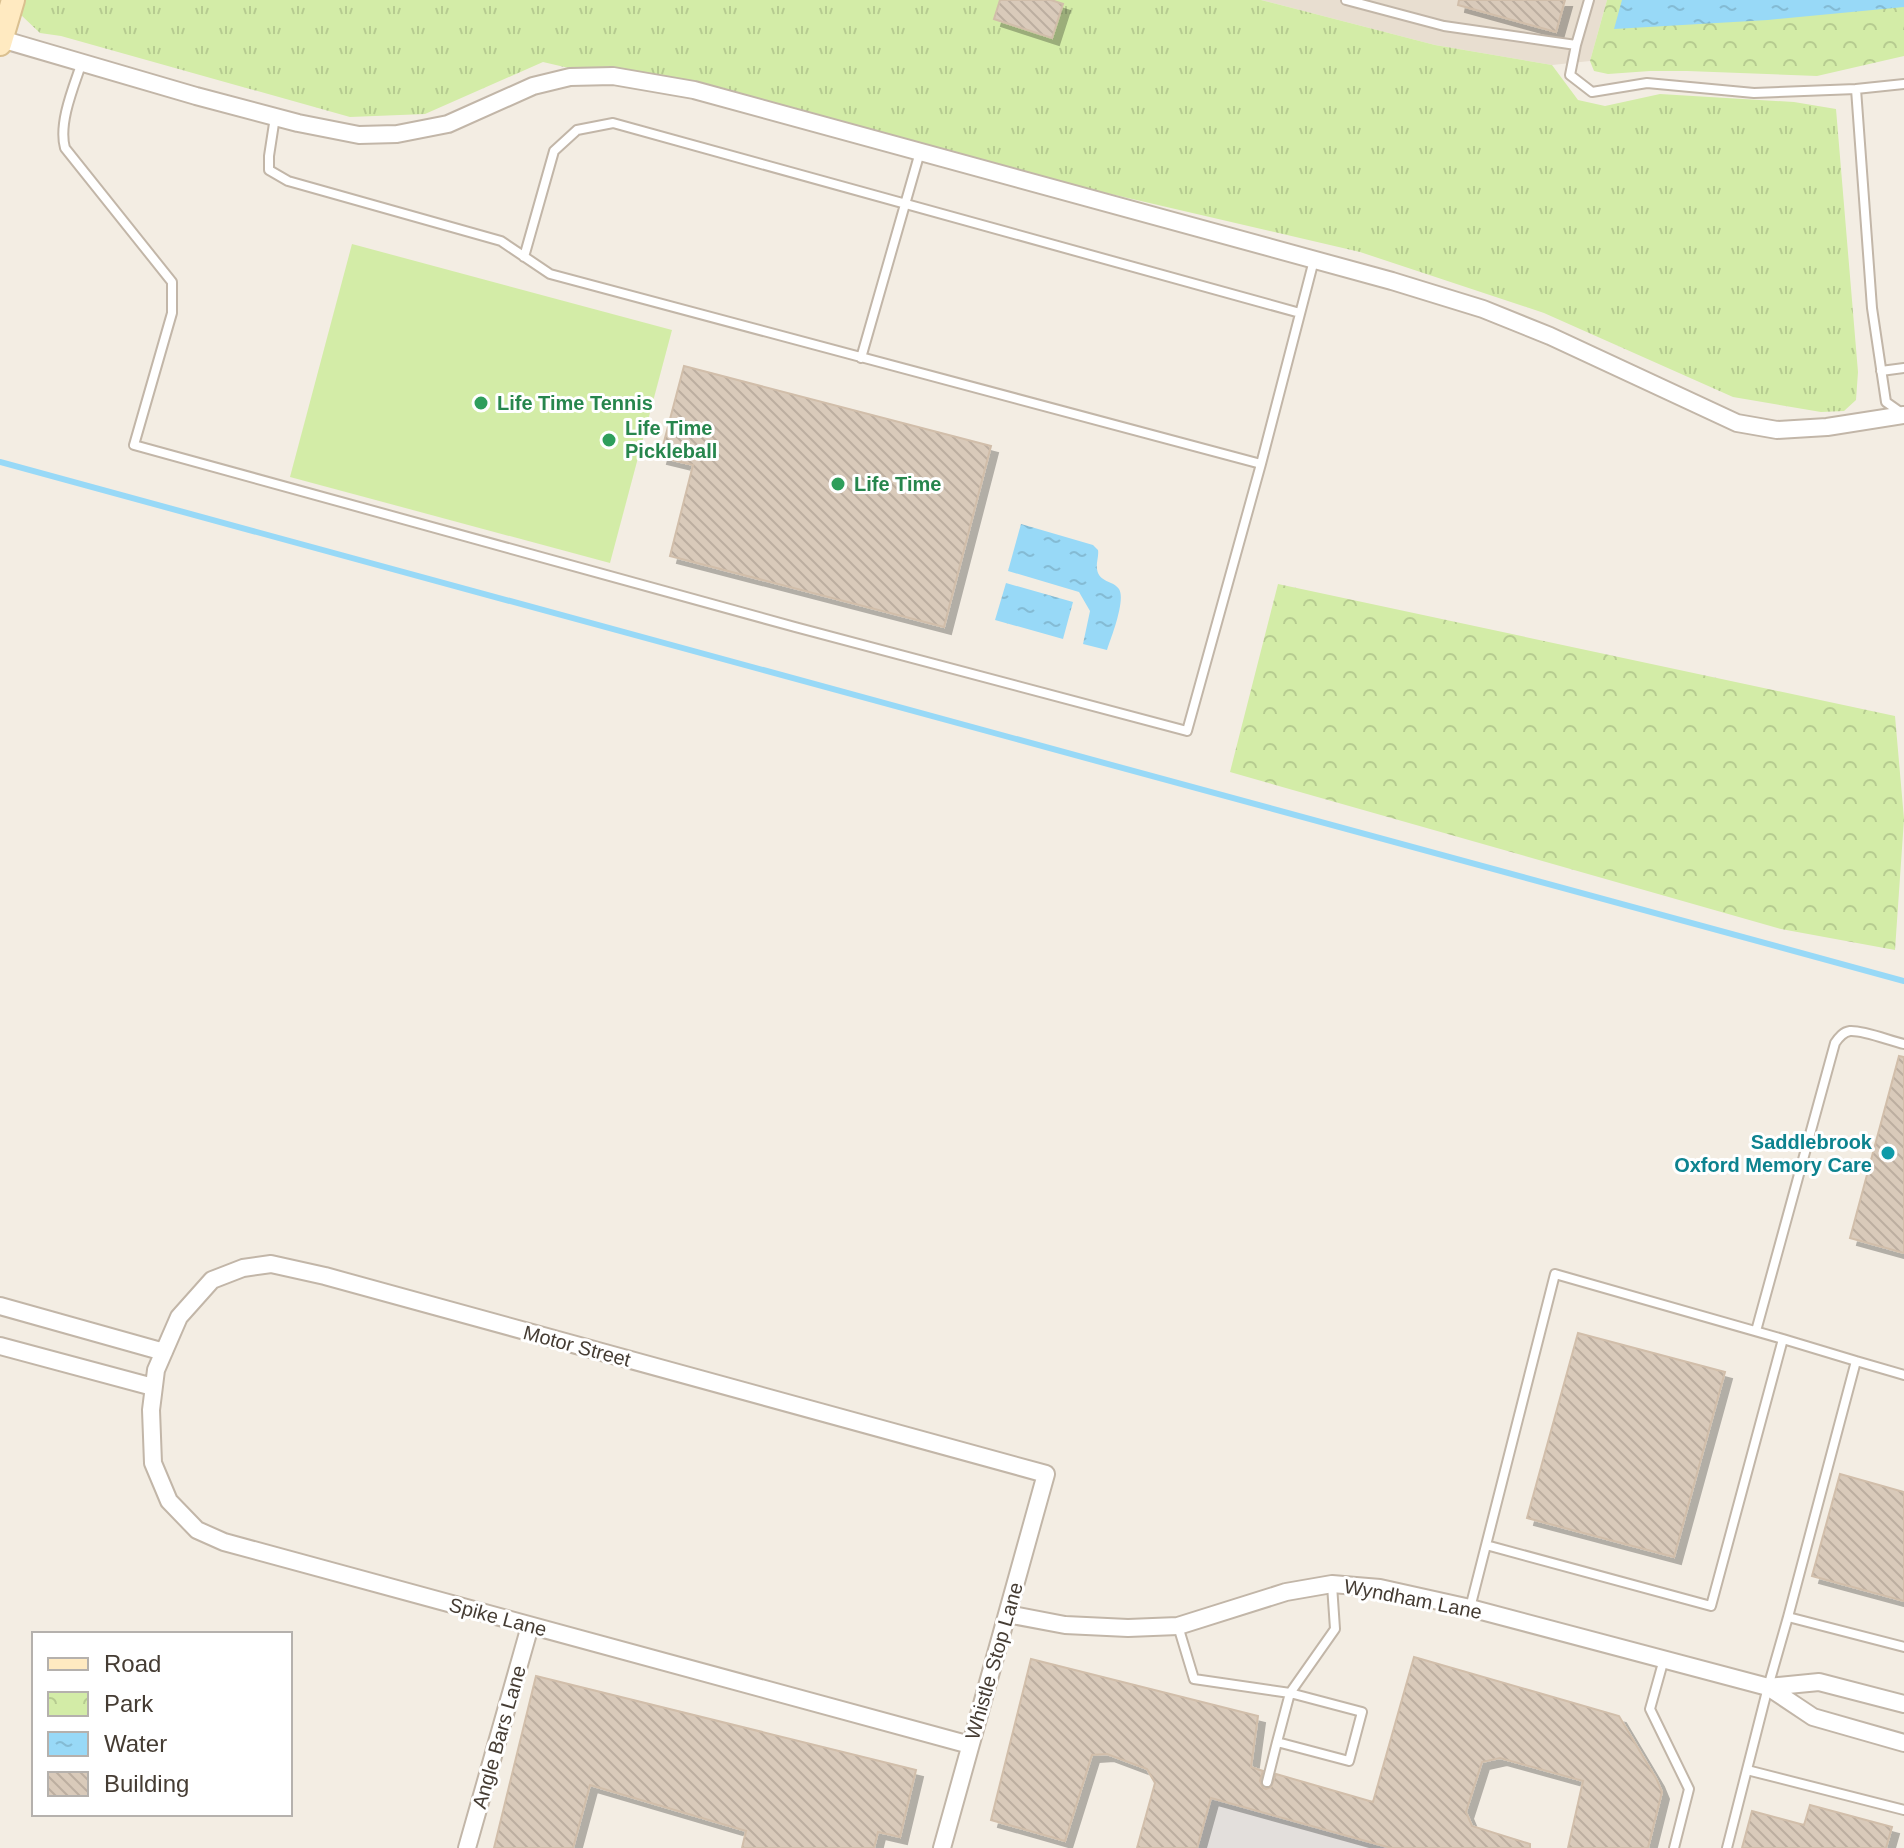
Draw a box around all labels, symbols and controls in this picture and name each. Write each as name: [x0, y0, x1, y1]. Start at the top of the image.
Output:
place label: Life Time Tennis: [497, 392, 653, 414]
marker: Life Time Tennis: [472, 394, 490, 412]
place label: Life Time Pickleball: [625, 417, 717, 462]
marker: Life Time Pickleball: [600, 431, 618, 449]
place label: Life Time: [854, 473, 941, 495]
marker: Life Time: [829, 475, 847, 493]
place label: Saddlebrook Oxford Memory Care: [1674, 1131, 1873, 1176]
marker: Saddlebrook Oxford Memory Care: [1879, 1144, 1897, 1162]
street label: Motor Street: [521, 1321, 633, 1371]
street label: Wyndham Lane: [1342, 1575, 1484, 1623]
street label: Whistle Stop Lane: [961, 1580, 1027, 1742]
street label: Spike Lane: [447, 1593, 549, 1641]
legend: [32, 1632, 292, 1816]
text: Road: [104, 1650, 161, 1677]
street label: Angle Bars Lane: [468, 1663, 530, 1811]
text: Park: [104, 1690, 154, 1717]
text: Water: [104, 1730, 167, 1757]
text: Building: [104, 1770, 189, 1797]

